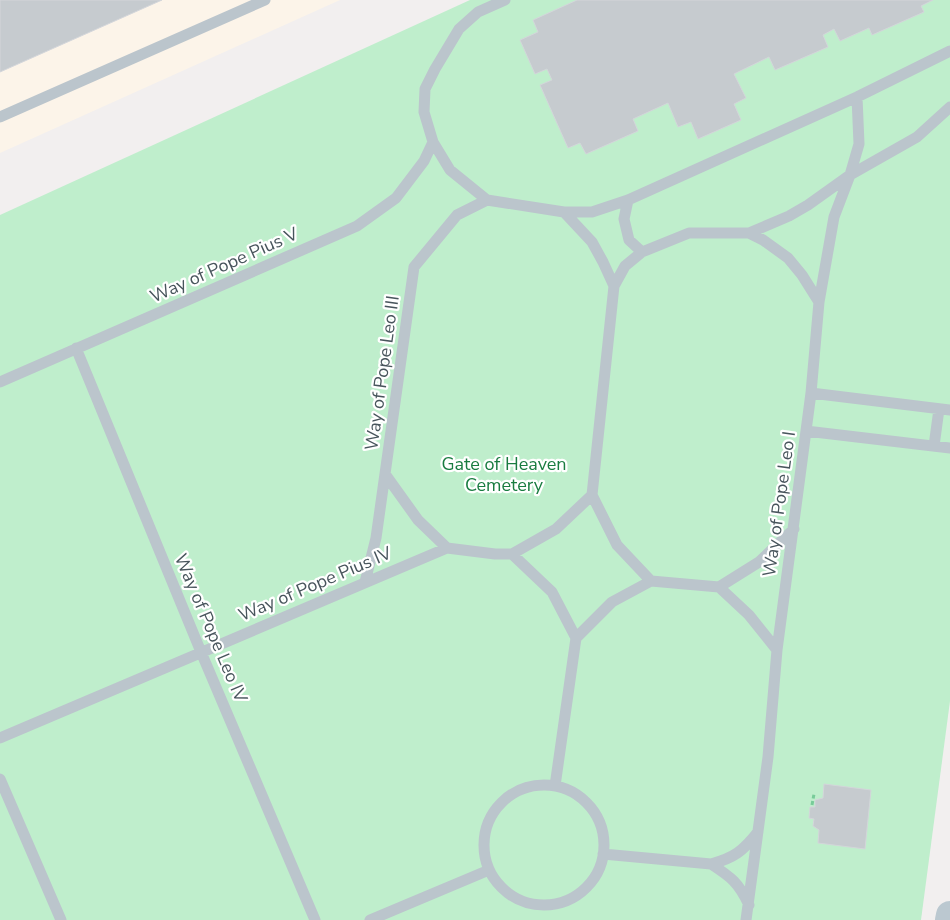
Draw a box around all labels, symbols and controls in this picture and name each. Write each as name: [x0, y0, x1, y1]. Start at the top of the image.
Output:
street label: Way of Pope Pius V: [146, 221, 302, 308]
street label: Way of Pope Leo III: [359, 294, 405, 452]
street label: Way of Pope Leo I: [757, 430, 801, 578]
park label: Gate of Heaven Cemetery: [441, 452, 567, 497]
street label: Way of Pope Pius IV: [235, 541, 396, 627]
street label: Way of Pope Leo IV: [169, 550, 253, 707]

